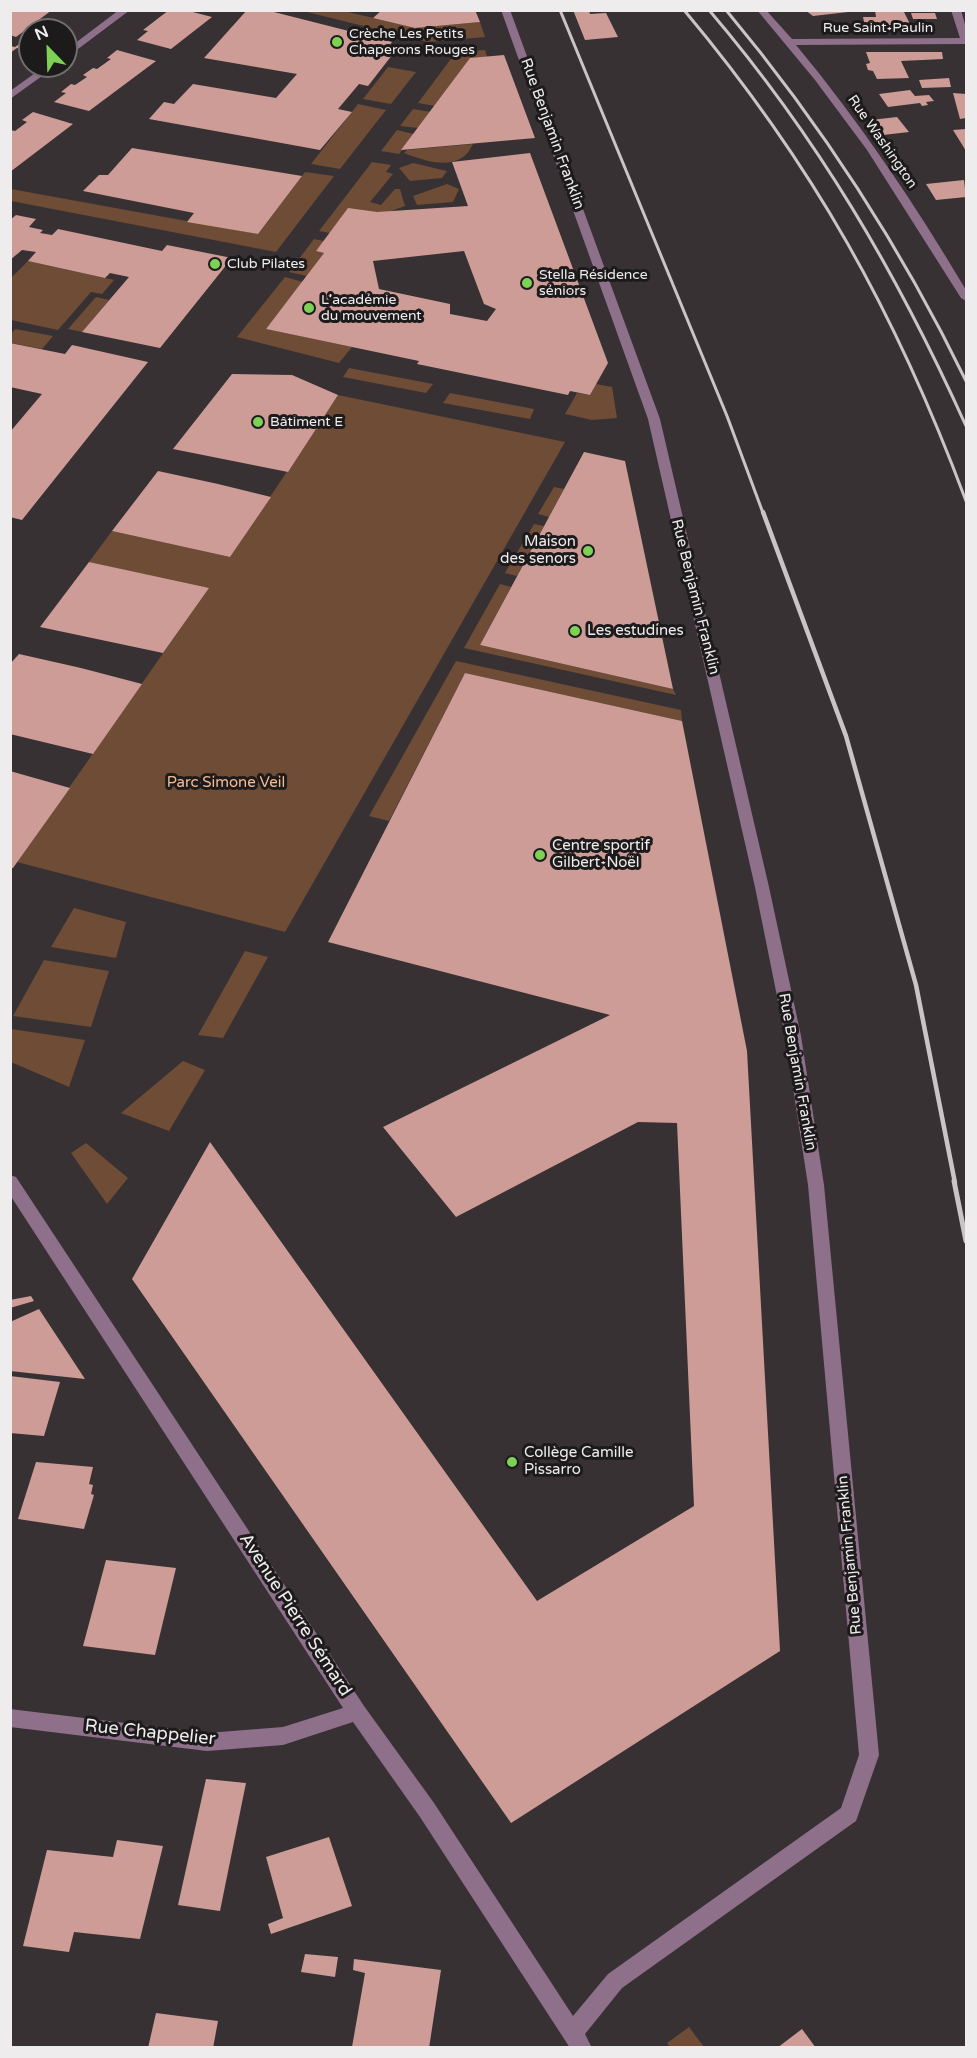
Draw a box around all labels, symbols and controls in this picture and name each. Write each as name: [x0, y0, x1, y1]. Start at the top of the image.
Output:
north arrow: [18, 18, 78, 78]
street label: Rue Saint-Paulin: [823, 20, 933, 36]
text: N: [32, 22, 52, 45]
place label: Crèche Les Petits Chaperons Rouges: [349, 26, 475, 58]
marker: Crèche Les Petits Chaperons Rouges: [330, 35, 344, 49]
street label: Rue Benjamin Franklin: [516, 56, 588, 212]
street label: Rue Washington: [844, 92, 920, 192]
place label: Club Pilates: [227, 256, 305, 272]
marker: Club Pilates: [208, 257, 222, 271]
place label: Stella Résidence séniors: [539, 267, 648, 300]
marker: Stella Résidence séniors: [520, 276, 534, 290]
place label: L'académie du mouvement: [321, 292, 422, 324]
marker: L'académie du mouvement: [302, 301, 316, 315]
place label: Bâtiment E: [270, 414, 343, 430]
marker: Bâtiment E: [251, 415, 265, 429]
street label: Rue Benjamin Franklin: [667, 517, 723, 677]
place label: Maison des senors: [500, 533, 576, 568]
marker: Maison des senors: [581, 544, 595, 558]
place label: Les estudines: [587, 622, 684, 640]
marker: Les estudines: [568, 624, 582, 638]
park label: Parc Simone Veil: [167, 774, 285, 792]
place label: Centre sportif Gilbert-Noël: [552, 837, 650, 872]
marker: Centre sportif Gilbert-Noël: [533, 848, 547, 862]
street label: Rue Benjamin Franklin: [774, 992, 820, 1152]
place label: Collège Camille Pissarro: [524, 1444, 633, 1479]
marker: Collège Camille Pissarro: [505, 1455, 519, 1469]
street label: Rue Benjamin Franklin: [834, 1475, 866, 1635]
street label: Avenue Pierre Sémard: [234, 1529, 356, 1701]
street label: Rue Chappelier: [84, 1715, 216, 1751]

